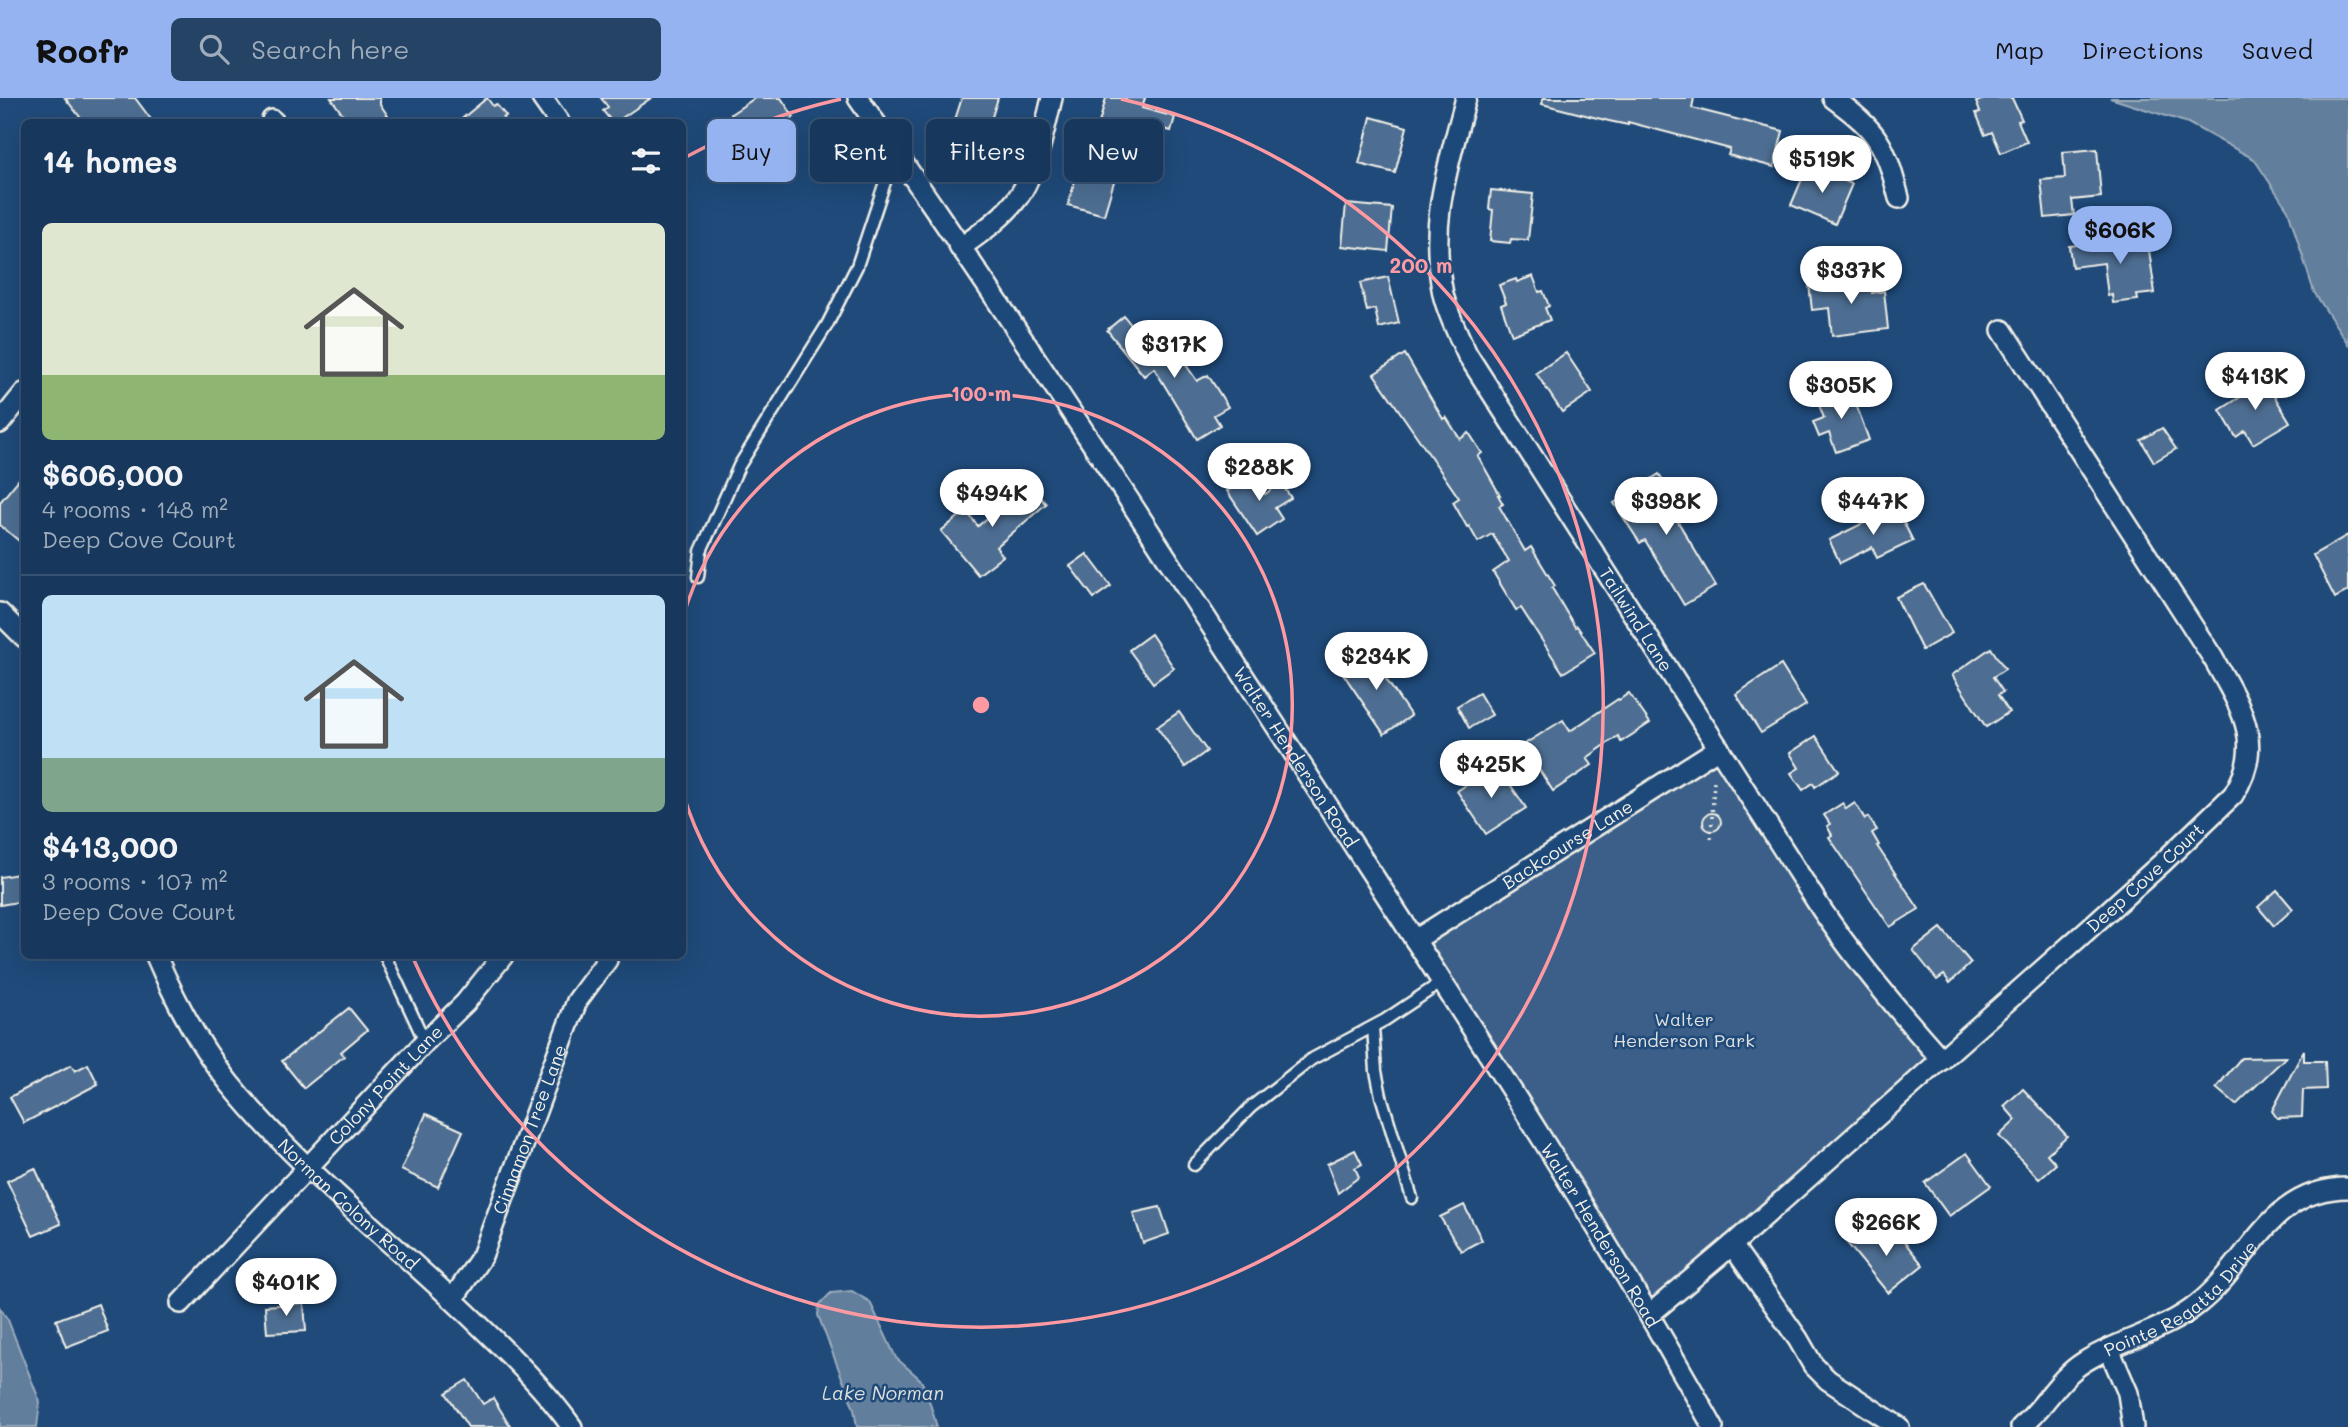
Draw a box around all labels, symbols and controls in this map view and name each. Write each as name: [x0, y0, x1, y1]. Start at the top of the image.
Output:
search box: [171, 18, 661, 81]
text: Roofr: [35, 28, 129, 71]
icon: search: [195, 30, 233, 68]
text: Search here: [251, 32, 409, 66]
text: Map: [1995, 34, 2044, 65]
text: Directions: [2082, 34, 2204, 65]
text: Saved: [2242, 34, 2313, 65]
chip: Buy: [707, 119, 796, 182]
chip: Rent: [810, 119, 912, 182]
chip: Filters: [926, 119, 1050, 182]
chip: New: [1064, 119, 1163, 182]
pin: $519K: [1773, 136, 1871, 195]
text: 14 homes: [42, 141, 178, 181]
icon: filters: [627, 142, 665, 180]
text: $519K: [1789, 143, 1855, 173]
pin: $606K: [2071, 206, 2169, 266]
text: $606K: [2084, 214, 2156, 244]
pin: $337K: [1802, 246, 1900, 306]
text: 200 m: [1390, 251, 1452, 278]
text: $337K: [1816, 254, 1886, 284]
icon: home: [291, 269, 417, 395]
pin: $317K: [1125, 320, 1223, 380]
text: $317K: [1141, 328, 1207, 358]
pin: $413K: [2206, 352, 2304, 412]
text: $413K: [2221, 360, 2289, 390]
pin: $305K: [1792, 362, 1890, 421]
text: $305K: [1805, 369, 1877, 399]
text: 100 m: [951, 379, 1011, 406]
pin: $288K: [1210, 444, 1308, 503]
text: $288K: [1224, 451, 1294, 481]
text: $606,000: [42, 454, 183, 494]
pin: $494K: [943, 470, 1041, 529]
text: $494K: [956, 477, 1028, 507]
pin: $398K: [1617, 478, 1715, 537]
pin: $447K: [1824, 478, 1922, 537]
text: $398K: [1630, 485, 1702, 515]
text: $447K: [1837, 485, 1909, 515]
text: 4 rooms · 148 m²: [42, 494, 228, 524]
text: Deep Cove Court: [42, 524, 236, 554]
street label: Tailwind Lane: [1594, 562, 1679, 676]
pin: $234K: [1327, 632, 1425, 692]
text: $234K: [1341, 640, 1411, 670]
icon: home: [291, 641, 417, 767]
street label: Walter Henderson Road: [1228, 662, 1364, 852]
centre of rings: [969, 693, 993, 717]
pin: $425K: [1442, 740, 1540, 800]
text: $425K: [1456, 748, 1526, 778]
street label: Backcourse Lane: [1497, 794, 1637, 894]
street label: Deep Cove Court: [2081, 817, 2209, 938]
text: $413,000: [42, 826, 178, 866]
text: 3 rooms · 107 m²: [42, 866, 228, 896]
text: Deep Cove Court: [42, 896, 236, 926]
park label: Walter Henderson Park: [1613, 1007, 1755, 1052]
street label: Colony Point Lane: [323, 1019, 448, 1150]
street label: Cinnamon Tree Lane: [487, 1041, 572, 1218]
street label: Norman Colony Road: [273, 1133, 424, 1275]
street label: Walter Henderson Road: [1536, 1138, 1665, 1331]
pin: $266K: [1837, 1198, 1935, 1258]
text: $266K: [1851, 1206, 1921, 1236]
street label: Pointe Regatta Drive: [2100, 1235, 2262, 1361]
pin: $401K: [237, 1258, 335, 1318]
text: $401K: [252, 1266, 320, 1296]
water label: Lake Norman: [822, 1380, 944, 1405]

